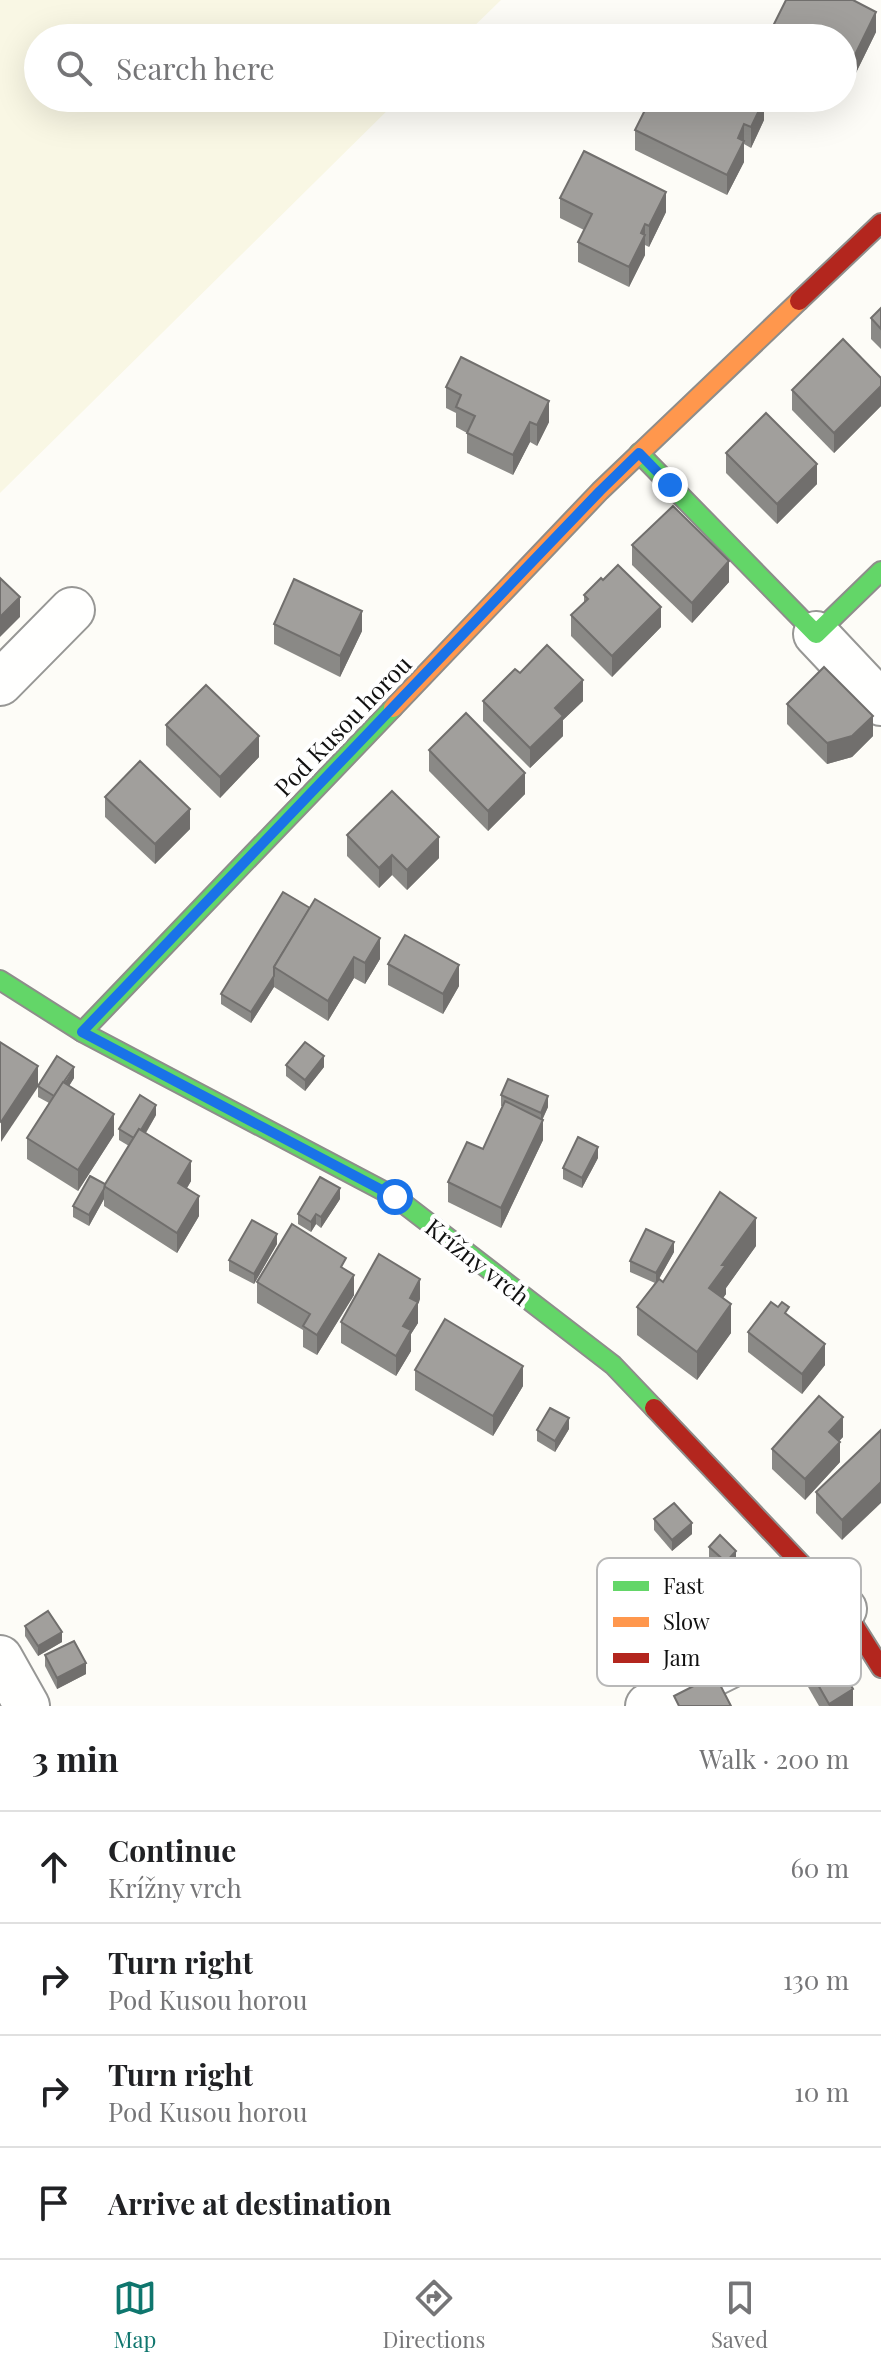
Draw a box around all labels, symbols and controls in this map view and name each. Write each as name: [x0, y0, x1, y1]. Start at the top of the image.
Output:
search box: [24, 24, 857, 112]
icon: search: [52, 46, 96, 90]
text: Search here: [116, 48, 275, 88]
route end: [652, 467, 688, 503]
street label: Pod Kusou horou: [267, 648, 418, 802]
route start: [377, 1179, 413, 1215]
street label: Krížny vrch: [419, 1210, 537, 1312]
legend: [597, 1558, 861, 1686]
text: Fast: [663, 1570, 705, 1600]
text: Slow: [663, 1606, 710, 1636]
text: Jam: [662, 1642, 701, 1672]
text: 3 min: [32, 1735, 119, 1781]
text: Walk · 200 m: [699, 1741, 849, 1776]
text: Continue: [108, 1830, 236, 1870]
icon: ahead: [32, 1845, 76, 1889]
text: 60 m: [790, 1850, 849, 1885]
text: Krížny vrch: [108, 1870, 242, 1905]
text: Turn right: [108, 1942, 253, 1982]
icon: right: [32, 1957, 76, 2001]
text: 130 m: [783, 1962, 849, 1997]
text: Pod Kusou horou: [108, 1982, 308, 2017]
text: Turn right: [108, 2054, 253, 2094]
icon: right: [32, 2069, 76, 2113]
text: 10 m: [794, 2074, 849, 2109]
text: Pod Kusou horou: [108, 2094, 308, 2129]
icon: arrive: [32, 2181, 76, 2225]
text: Arrive at destination: [108, 2183, 391, 2223]
tab: Map: [113, 2276, 157, 2354]
tab: Directions: [382, 2276, 485, 2354]
tab: Saved: [711, 2276, 768, 2354]

